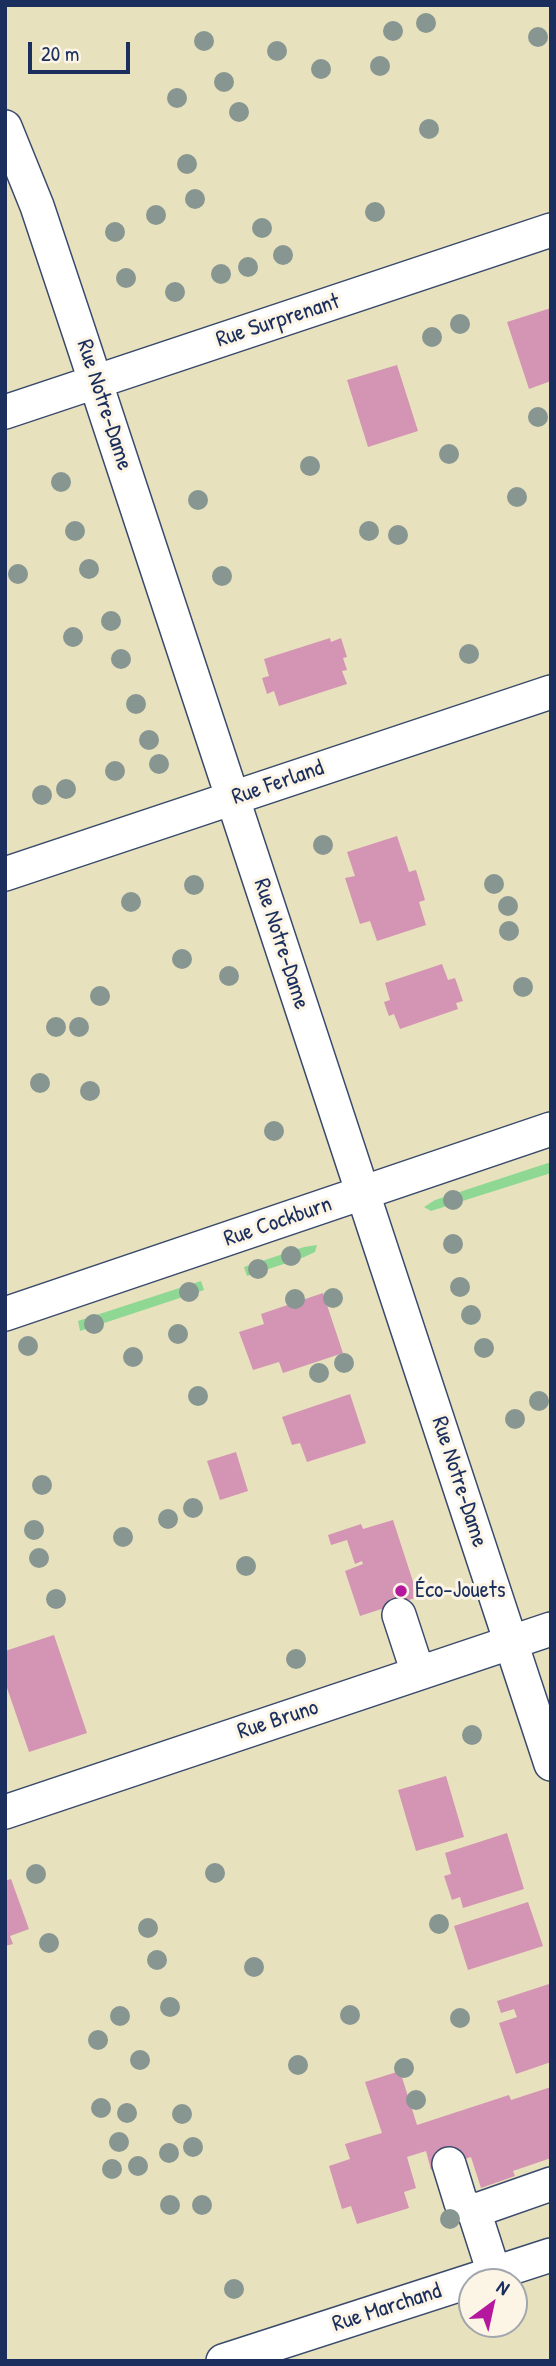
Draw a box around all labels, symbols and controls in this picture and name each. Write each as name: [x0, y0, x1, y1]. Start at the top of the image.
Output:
scale bar: [32, 28, 133, 72]
text: 20 m: [41, 39, 79, 68]
street label: Rue Surprenant: [213, 288, 343, 354]
street label: Rue Notre-Dame: [70, 336, 138, 474]
street label: Rue Ferland: [228, 754, 328, 812]
street label: Rue Notre-Dame: [247, 875, 315, 1013]
street label: Rue Cockburn: [220, 1191, 336, 1253]
street label: Rue Notre-Dame: [425, 1413, 493, 1551]
place label: Éco-Jouets: [415, 1577, 506, 1605]
marker: Éco-Jouets: [393, 1583, 409, 1599]
street label: Rue Bruno: [234, 1694, 322, 1746]
north arrow: [458, 2268, 528, 2338]
text: N: [492, 2273, 515, 2301]
street label: Rue Marchand: [329, 2277, 445, 2339]

